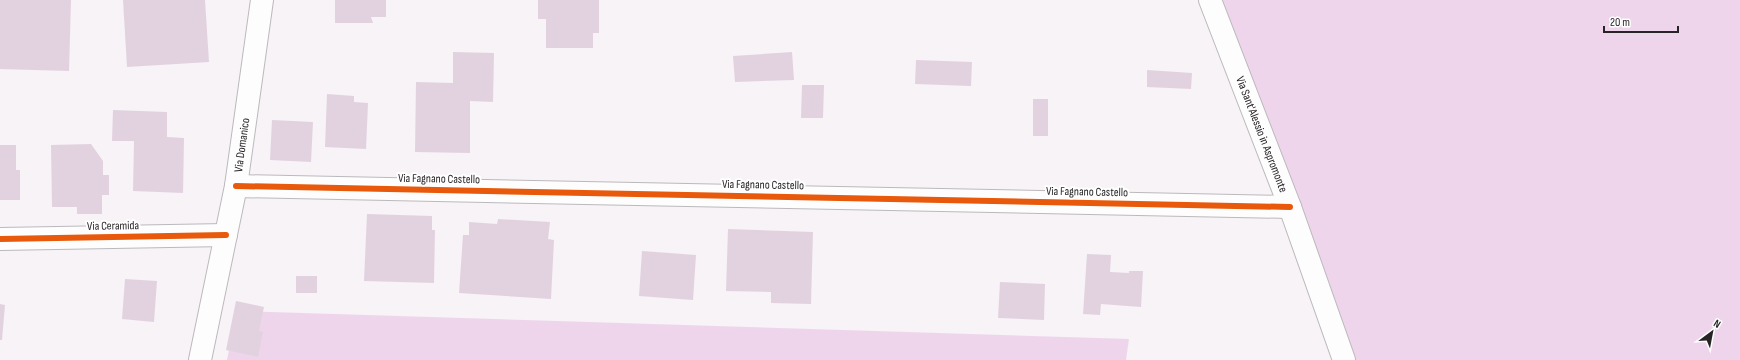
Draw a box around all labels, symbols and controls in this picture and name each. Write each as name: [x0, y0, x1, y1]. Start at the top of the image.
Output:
scale bar: [1604, 8, 1678, 34]
text: 20 m: [1610, 15, 1630, 30]
street label: Via Sant'Alessio in Aspromonte: [1233, 74, 1291, 195]
street label: Via Domanico: [231, 117, 253, 173]
street label: Via Fagnano Castello: [398, 171, 480, 187]
street label: Via Fagnano Castello: [722, 177, 804, 193]
street label: Via Fagnano Castello: [1046, 184, 1128, 200]
street label: Via Ceramida: [87, 218, 140, 234]
north arrow: [1692, 312, 1732, 352]
text: N: [1711, 317, 1723, 331]

